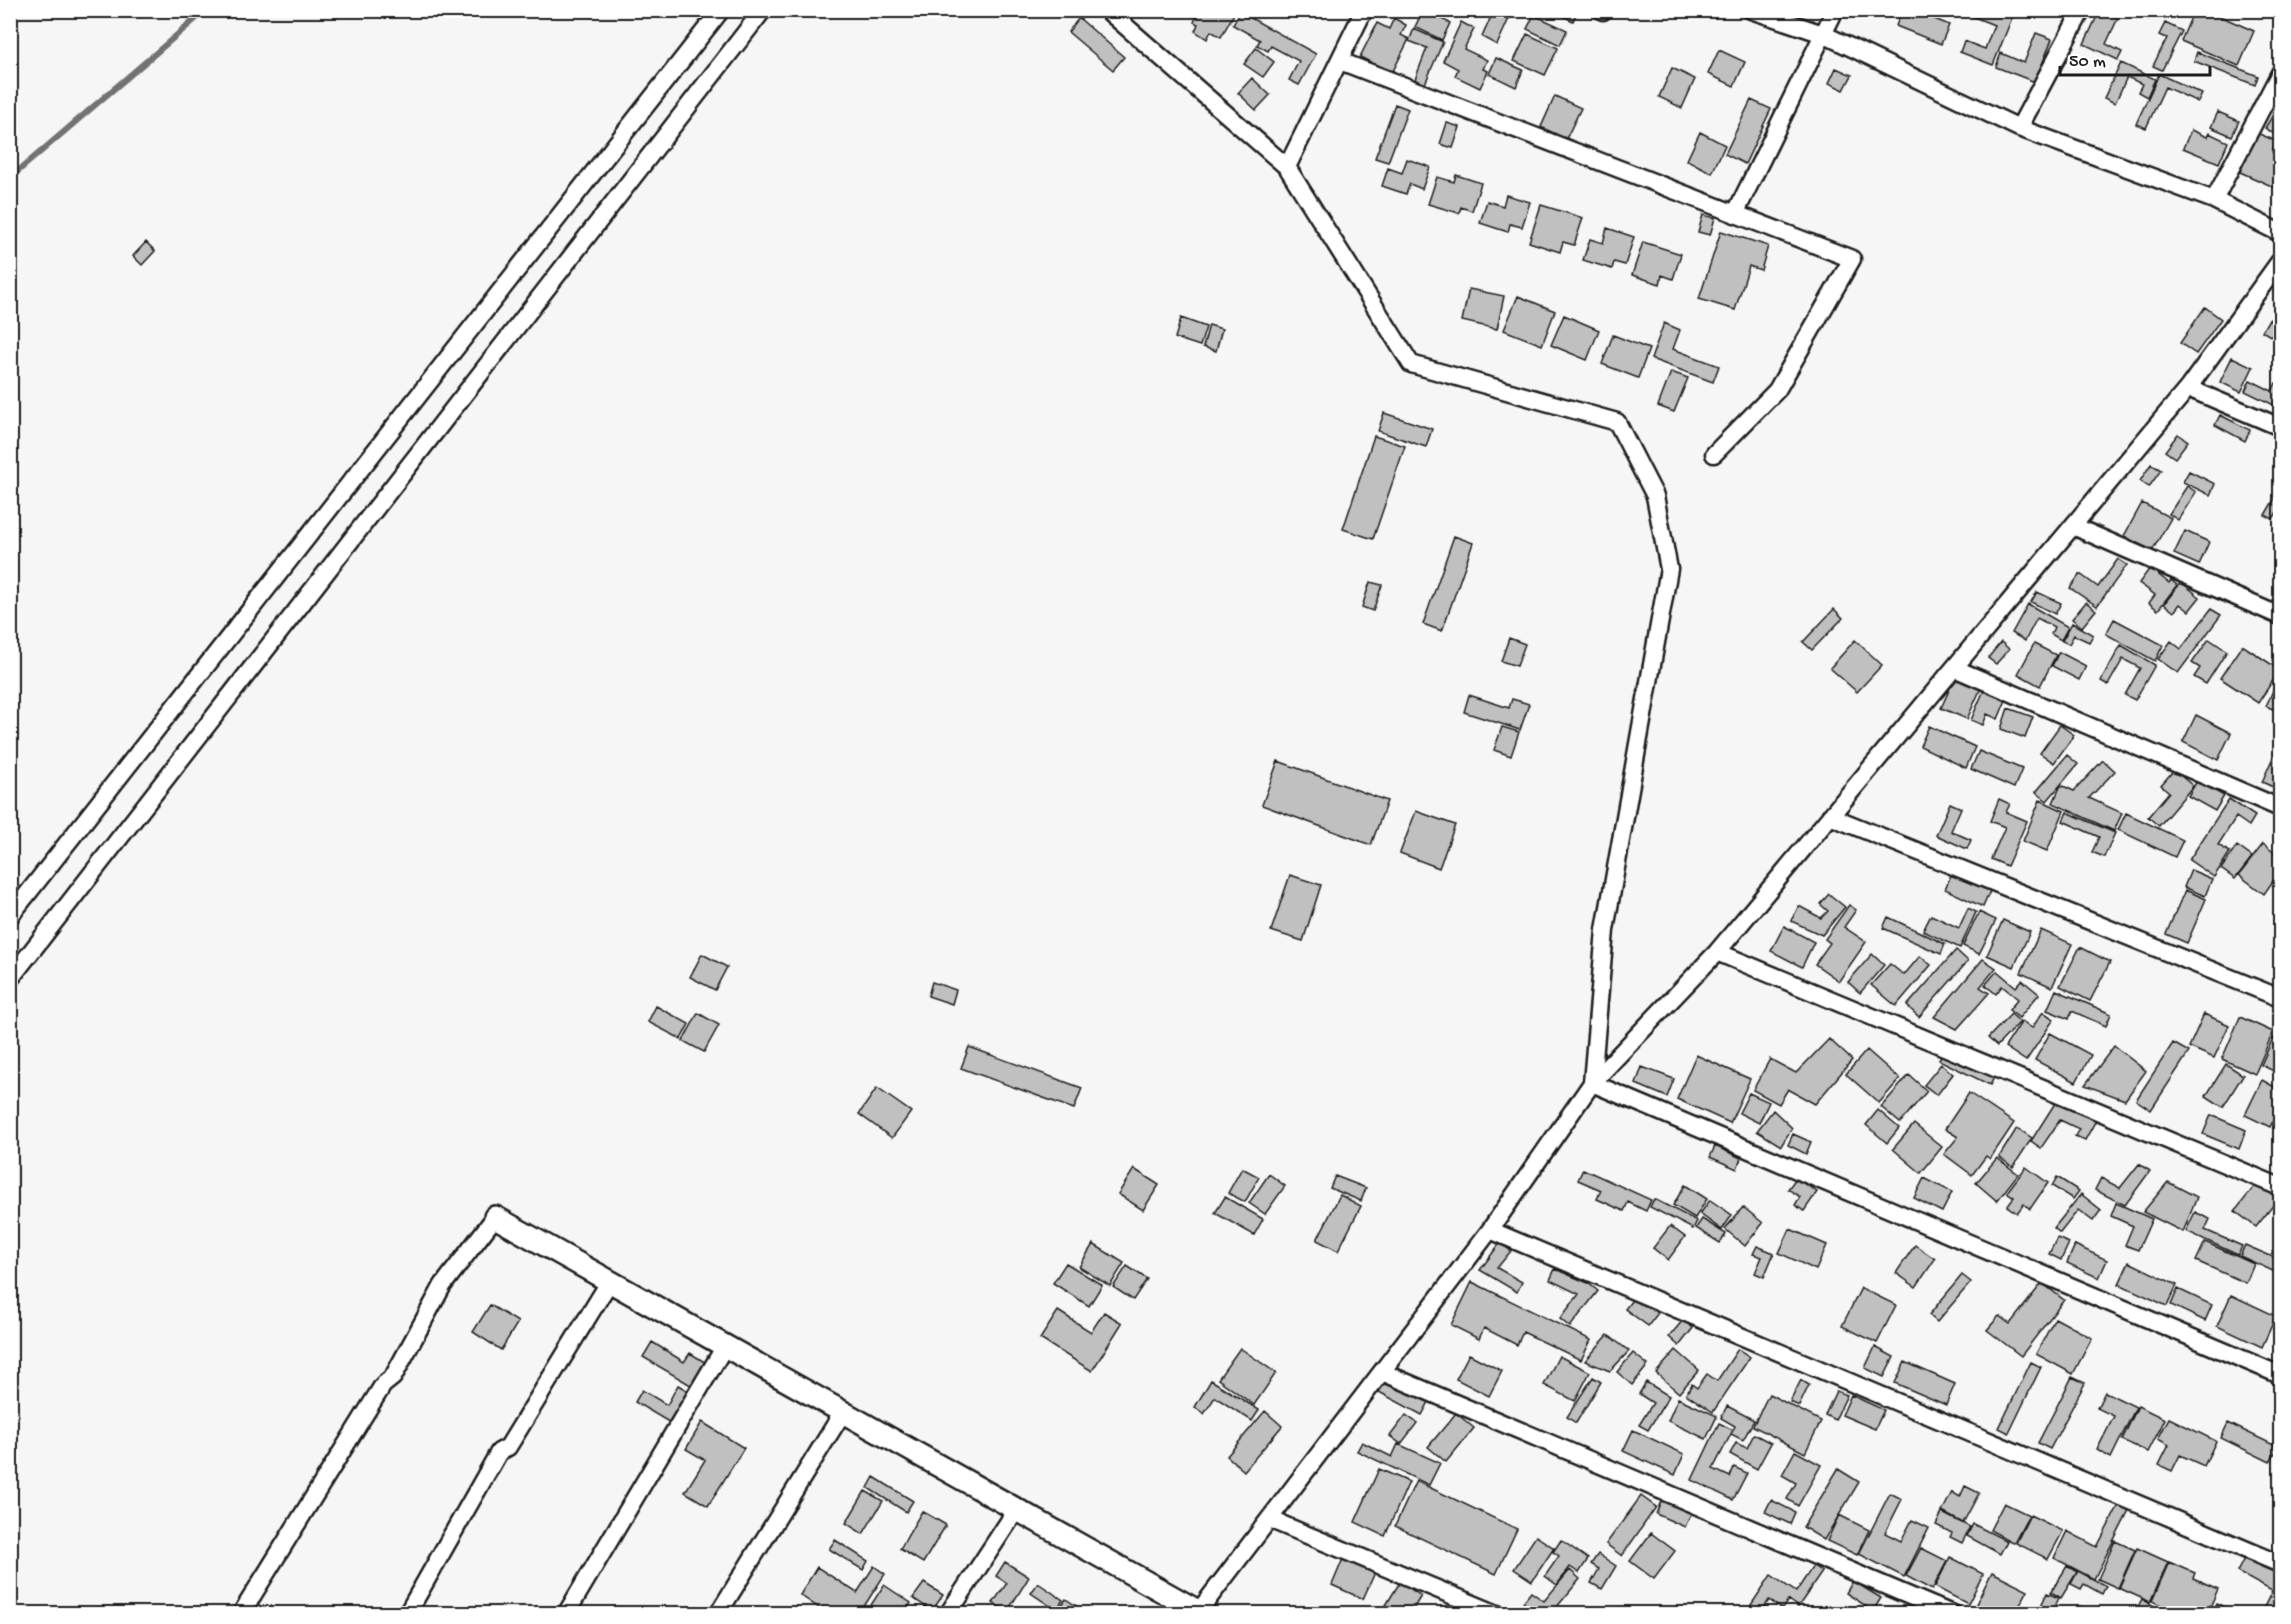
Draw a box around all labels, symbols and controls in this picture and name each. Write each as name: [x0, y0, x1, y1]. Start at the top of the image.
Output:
scale bar: [2060, 39, 2210, 77]
text: 50 m: [2069, 52, 2106, 73]

